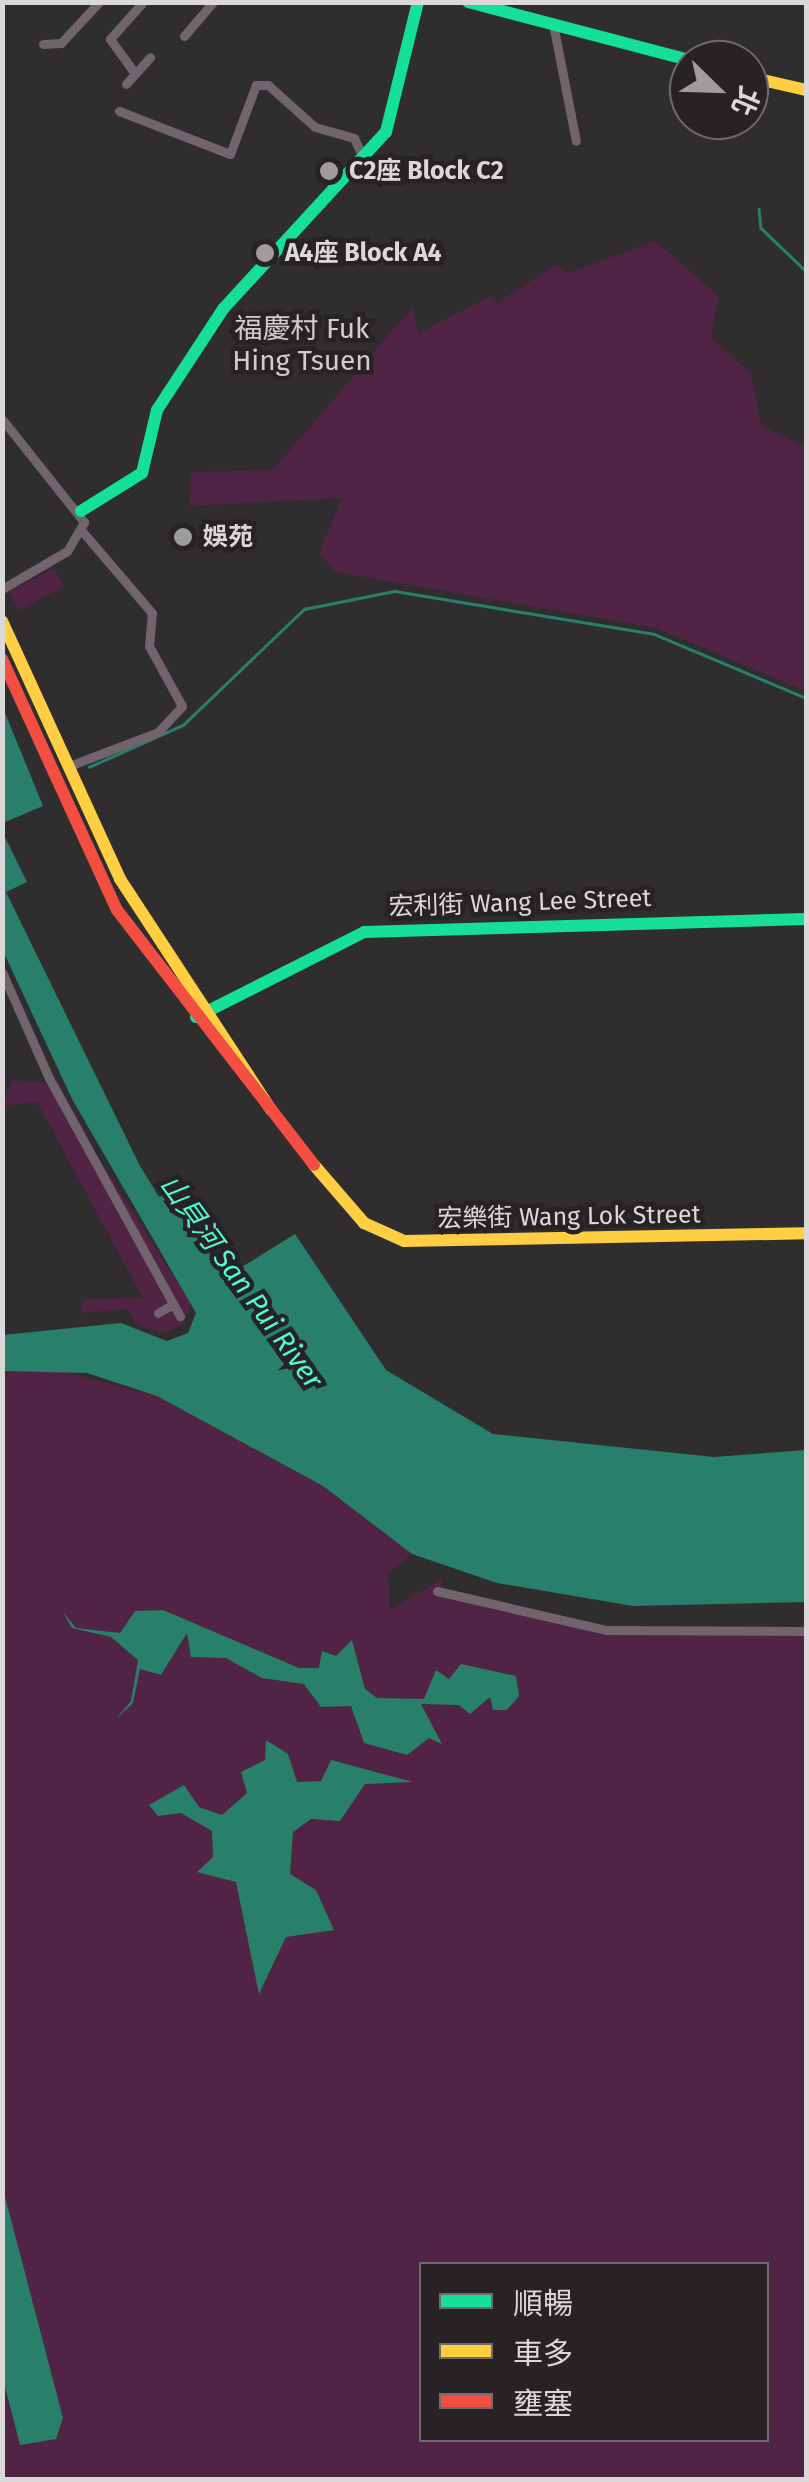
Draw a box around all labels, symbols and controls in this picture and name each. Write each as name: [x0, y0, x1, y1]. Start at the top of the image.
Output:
north arrow: [669, 40, 769, 140]
text: 北: [725, 82, 766, 120]
place label: C2座 Block C2: [349, 156, 504, 186]
marker: C2座 Block C2: [318, 160, 340, 182]
place label: A4座 Block A4: [285, 238, 442, 268]
marker: A4座 Block A4: [254, 242, 276, 264]
district label: 福慶村 Fuk Hing Tsuen: [220, 312, 384, 378]
place label: 娛苑: [203, 522, 253, 552]
marker: 娛苑: [172, 526, 194, 548]
street label: 宏利街 Wang Lee Street: [388, 883, 652, 923]
water label: 山貝河 San Pui River: [152, 1169, 330, 1395]
street label: 宏樂街 Wang Lok Street: [437, 1200, 701, 1234]
legend: [419, 2262, 769, 2442]
text: 順暢: [513, 2286, 573, 2322]
text: 車多: [513, 2336, 573, 2372]
text: 壅塞: [513, 2386, 573, 2422]

